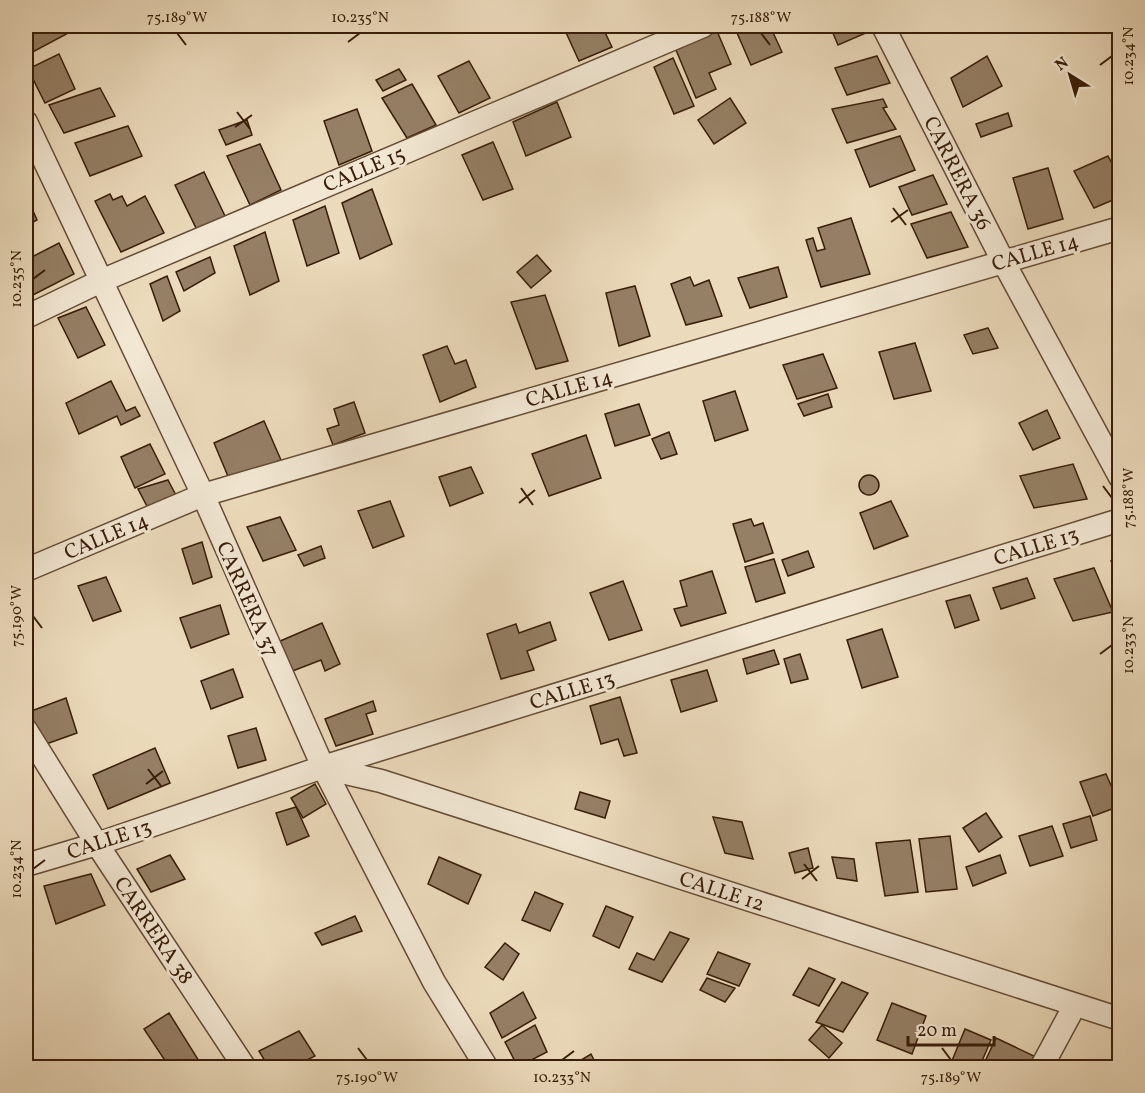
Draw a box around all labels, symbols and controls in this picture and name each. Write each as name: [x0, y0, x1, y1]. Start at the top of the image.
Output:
text: 75.189°W: [147, 8, 207, 29]
text: 10.235°N: [331, 8, 389, 29]
text: 75.188°W: [731, 8, 791, 29]
text: 10.234°N: [1119, 27, 1140, 85]
north arrow: [1040, 45, 1100, 105]
text: N: [1051, 52, 1074, 77]
street label: CARRERA 36: [916, 112, 998, 236]
street label: CALLE 15: [319, 140, 410, 201]
street label: CALLE 14: [989, 227, 1082, 280]
text: 10.235°N: [7, 250, 28, 308]
street label: CALLE 14: [523, 363, 616, 416]
text: 75.188°W: [1119, 468, 1140, 528]
street label: CALLE 14: [60, 507, 153, 568]
street label: CALLE 13: [990, 521, 1082, 574]
street label: CARRERA 37: [208, 537, 285, 662]
text: 75.190°W: [7, 585, 28, 647]
text: 10.233°N: [1119, 616, 1140, 674]
street label: CALLE 13: [526, 665, 618, 718]
street label: CALLE 13: [63, 813, 155, 868]
text: 10.234°N: [7, 840, 28, 898]
street label: CALLE 12: [675, 865, 768, 920]
street label: CARRERA 38: [106, 871, 200, 990]
scale bar: [908, 1009, 994, 1047]
text: 20 m: [917, 1019, 957, 1044]
text: 75.190°W: [336, 1068, 398, 1089]
text: 10.233°N: [533, 1068, 591, 1089]
text: 75.189°W: [921, 1068, 981, 1089]

